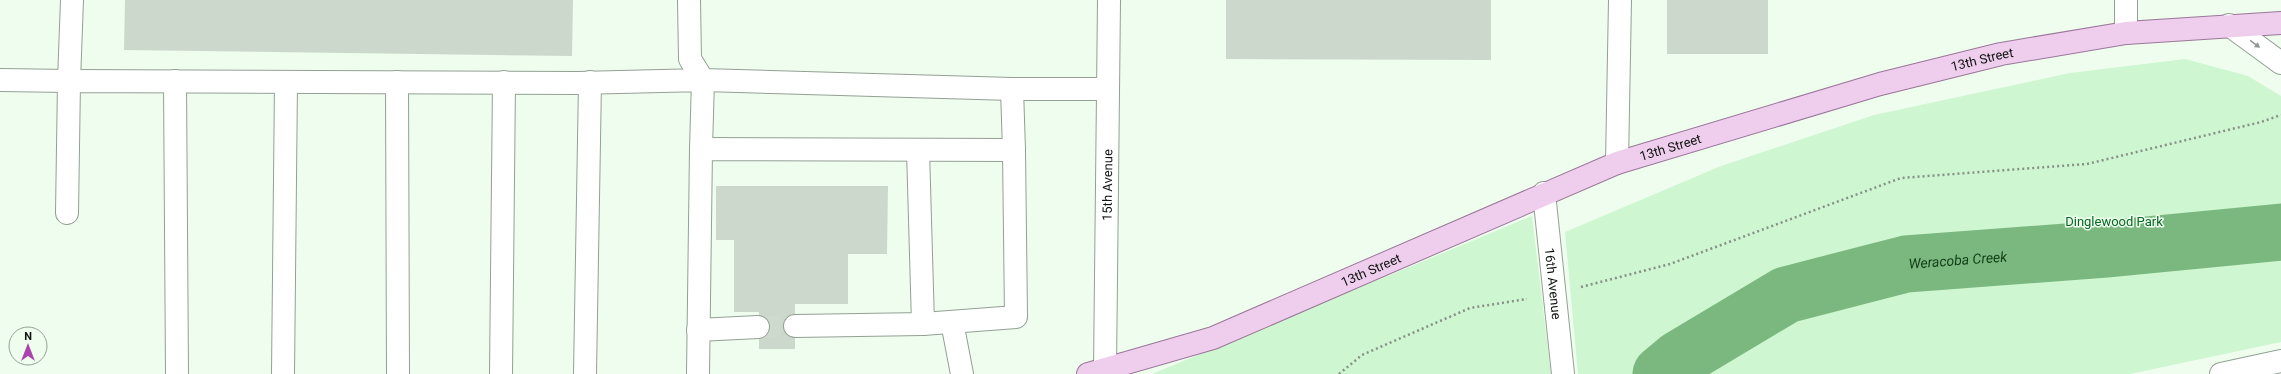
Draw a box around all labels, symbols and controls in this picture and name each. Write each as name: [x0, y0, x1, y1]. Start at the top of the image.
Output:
one-way arrow: [2250, 40, 2260, 48]
street label: 13th Street: [1949, 45, 2014, 74]
street label: 13th Street: [1638, 131, 1703, 163]
street label: 15th Avenue: [1099, 149, 1115, 221]
park label: Dinglewood Park: [2065, 214, 2163, 229]
street label: 16th Avenue: [1542, 247, 1565, 320]
water label: Weracoba Creek: [1908, 248, 2009, 272]
street label: 13th Street: [1339, 250, 1403, 289]
north arrow: [8, 326, 48, 366]
text: N: [24, 330, 32, 343]

